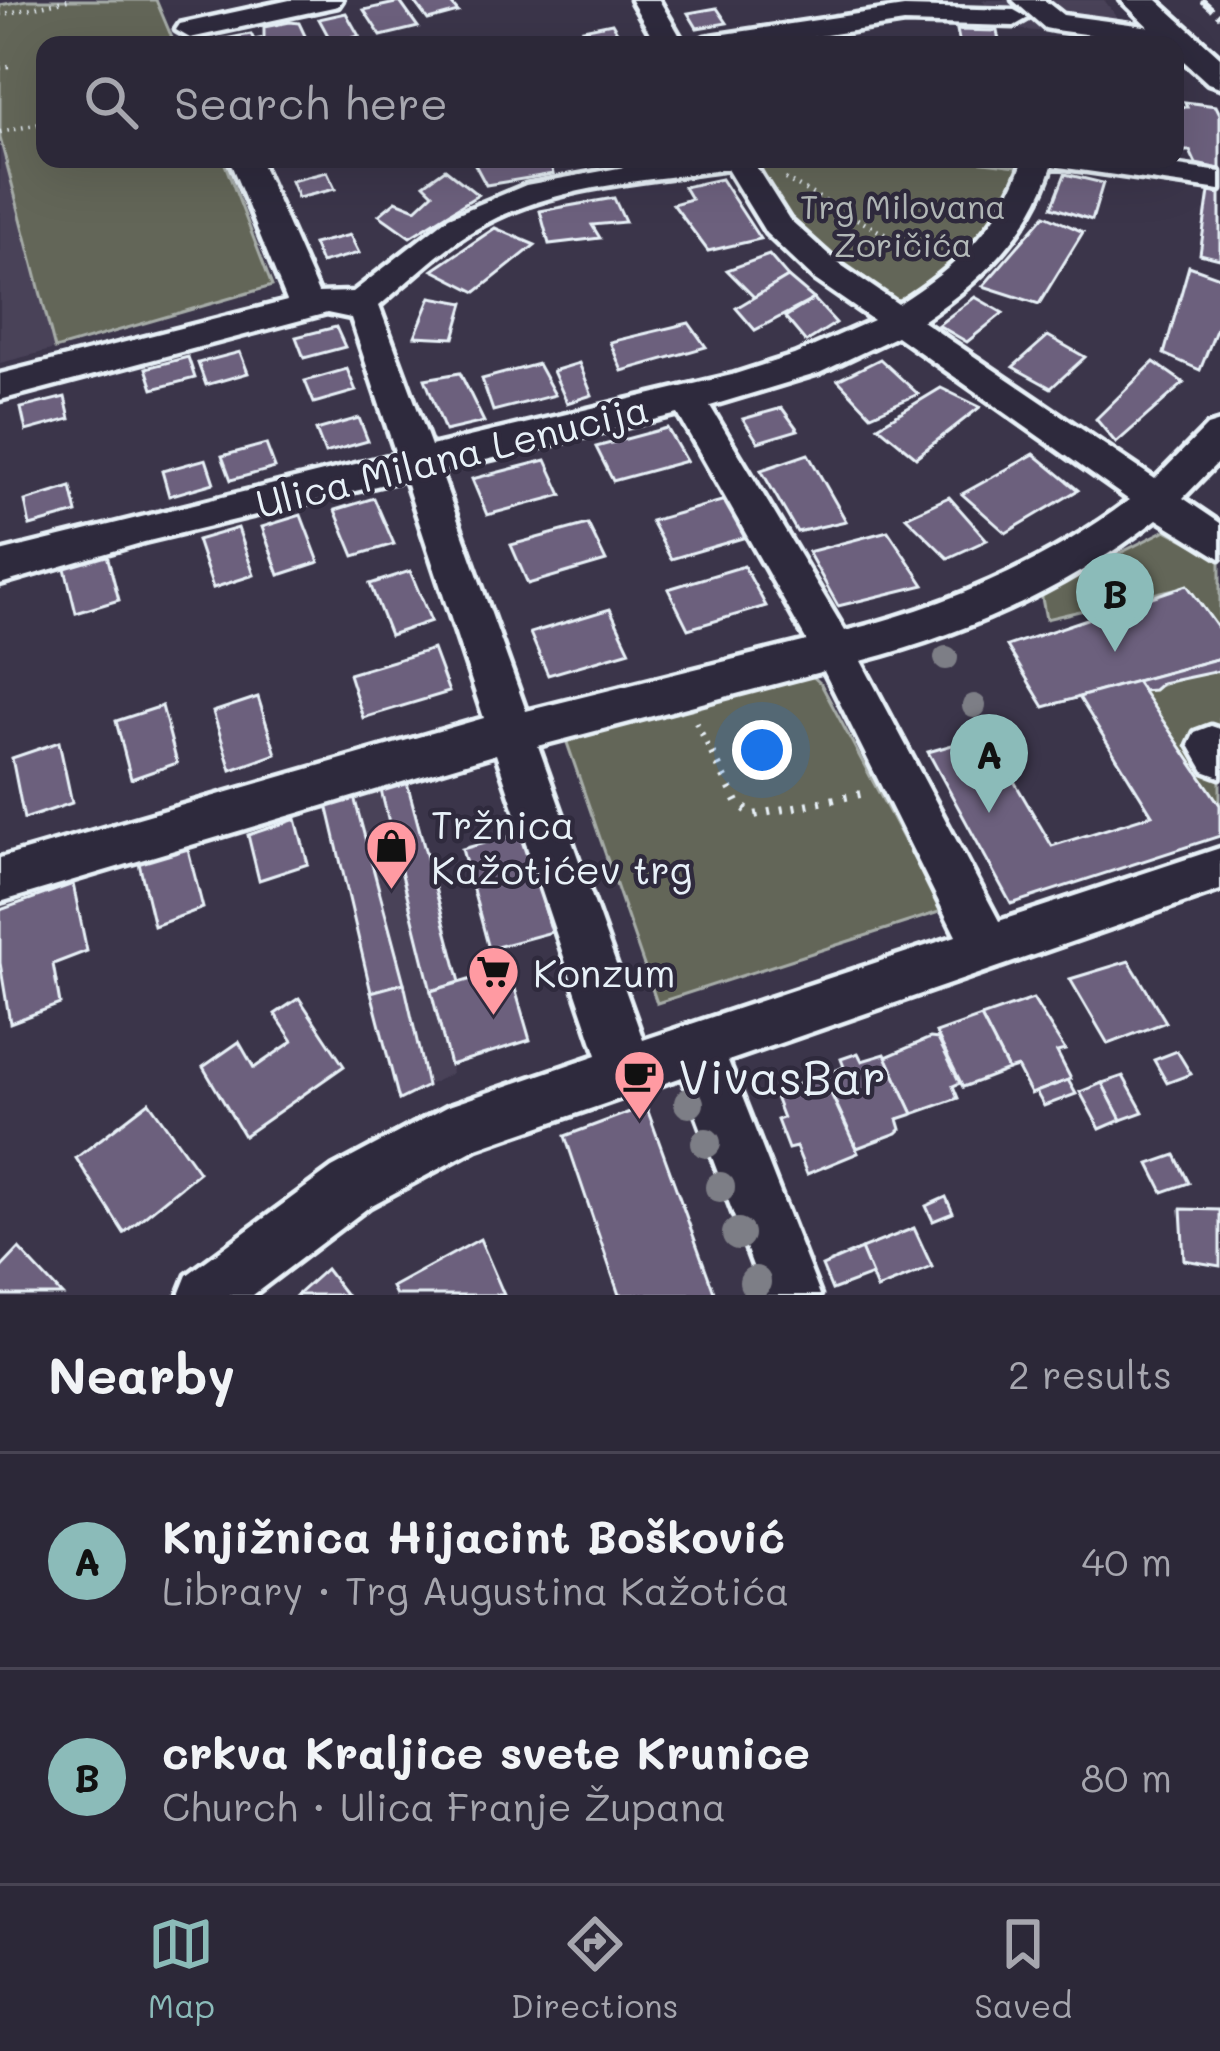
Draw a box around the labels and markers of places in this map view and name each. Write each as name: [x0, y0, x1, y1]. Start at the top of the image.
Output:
pin: B: [1076, 553, 1154, 652]
pin: A: [950, 714, 1028, 813]
place label: Tržnica Kažotićev trg: [431, 798, 692, 895]
shop icon: Tržnica Kažotićev trg: [364, 817, 420, 891]
supermarket icon: Konzum: [466, 943, 522, 1017]
place label: Konzum: [533, 946, 676, 997]
place label: VivasBar: [678, 1045, 886, 1107]
cafe icon: VivasBar: [611, 1048, 667, 1122]

